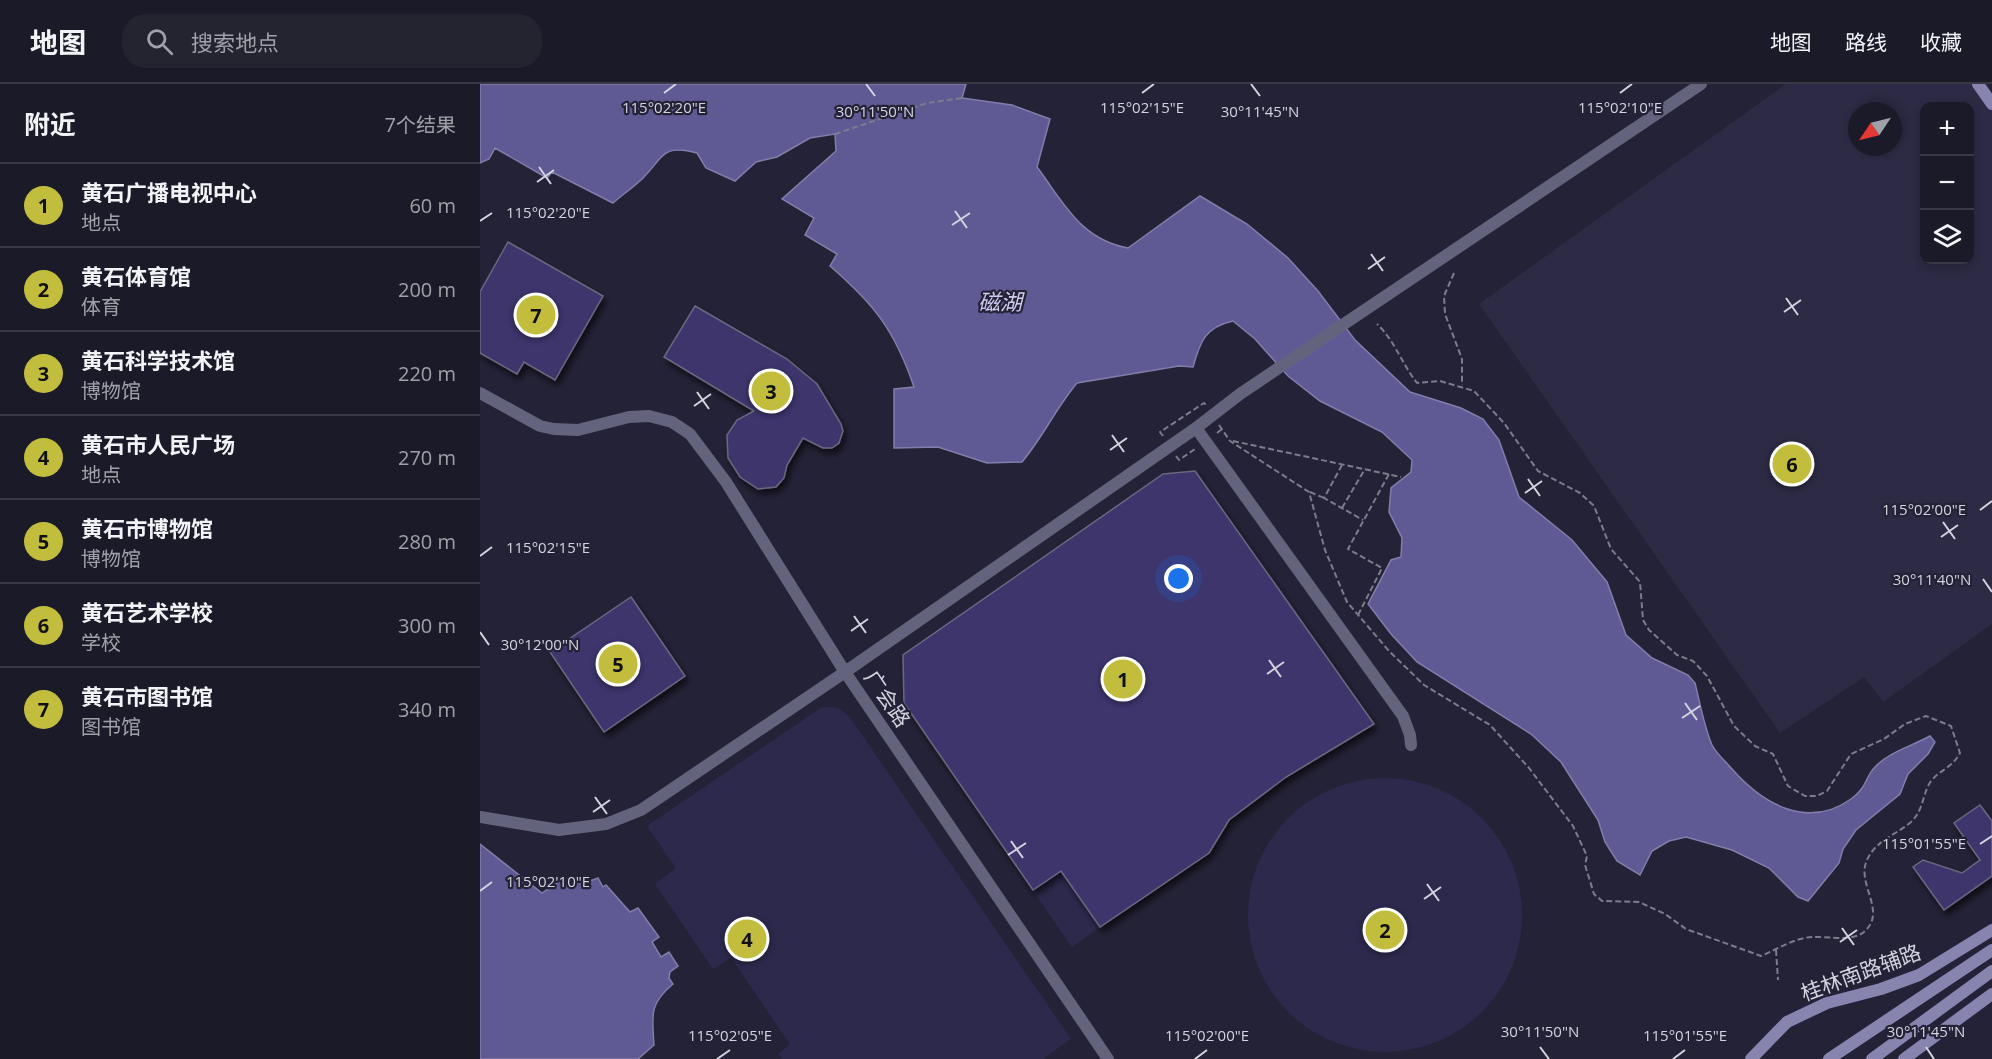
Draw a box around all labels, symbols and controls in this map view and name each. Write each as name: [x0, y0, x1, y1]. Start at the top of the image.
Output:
search box: [122, 14, 542, 68]
text: 地图: [30, 23, 86, 61]
icon: search: [143, 25, 176, 58]
text: 搜索地点: [191, 27, 279, 57]
text: 地图: [1770, 28, 1812, 56]
text: 路线: [1845, 28, 1887, 56]
text: 收藏: [1920, 28, 1962, 56]
text: 115°02'20"E: [622, 97, 706, 117]
text: 115°02'15"E: [1100, 97, 1184, 117]
text: 115°02'10"E: [1578, 97, 1662, 117]
text: 30°11'50"N: [836, 101, 914, 121]
text: 30°11'45"N: [1221, 101, 1299, 121]
north arrow: [1848, 102, 1902, 156]
map controls: [1920, 102, 1974, 264]
button: +: [1920, 102, 1974, 156]
text: 附近: [24, 106, 76, 142]
text: 7个结果: [385, 111, 456, 138]
button: −: [1920, 156, 1974, 210]
text: 黄石广播电视中心: [81, 177, 257, 207]
text: 1: [38, 192, 49, 219]
text: 60 m: [409, 192, 456, 219]
text: 115°02'20"E: [506, 202, 590, 222]
text: 地点: [81, 209, 121, 236]
button: layers: [1920, 210, 1974, 264]
text: 黄石体育馆: [81, 261, 191, 291]
text: 2: [38, 276, 49, 303]
text: 200 m: [398, 276, 456, 303]
water label: 磁湖: [978, 286, 1025, 316]
pin: 7: [516, 292, 556, 338]
text: 体育: [81, 293, 121, 320]
text: 黄石科学技术馆: [81, 345, 235, 375]
text: 3: [38, 360, 49, 387]
text: 220 m: [398, 360, 456, 387]
pin: 3: [752, 368, 790, 414]
text: 博物馆: [81, 377, 141, 404]
text: 黄石市人民广场: [81, 429, 235, 459]
pin: 6: [1772, 442, 1812, 487]
text: 4: [38, 444, 49, 471]
text: 270 m: [398, 444, 456, 471]
text: 地点: [81, 461, 121, 488]
text: 115°02'00"E: [1882, 499, 1966, 519]
text: 黄石市博物馆: [81, 513, 213, 543]
text: 5: [38, 528, 49, 555]
text: 280 m: [398, 528, 456, 555]
text: 115°02'15"E: [506, 537, 590, 557]
text: 博物馆: [81, 545, 141, 572]
your location: [1164, 564, 1193, 593]
text: 30°11'40"N: [1893, 569, 1971, 589]
text: 黄石艺术学校: [81, 597, 213, 627]
text: 6: [38, 612, 49, 639]
text: 300 m: [398, 612, 456, 639]
text: 学校: [81, 629, 121, 656]
text: 30°12'00"N: [501, 634, 579, 654]
pin: 5: [598, 642, 638, 686]
pin: 1: [1104, 656, 1142, 702]
street label: 广会路: [859, 664, 917, 732]
text: 黄石市图书馆: [81, 681, 213, 711]
text: 7: [38, 696, 49, 723]
text: 340 m: [398, 696, 456, 723]
text: 图书馆: [81, 713, 141, 740]
text: 115°01'55"E: [1882, 833, 1966, 853]
text: 115°02'10"E: [506, 871, 590, 891]
pin: 2: [1366, 908, 1404, 952]
pin: 4: [728, 916, 766, 962]
street label: 桂林南路辅路: [1797, 937, 1925, 1007]
text: 30°11'50"N: [1501, 1021, 1579, 1041]
text: 30°11'45"N: [1887, 1021, 1965, 1041]
text: 115°02'05"E: [688, 1025, 772, 1045]
text: 115°02'00"E: [1165, 1025, 1249, 1045]
text: 115°01'55"E: [1643, 1025, 1727, 1045]

